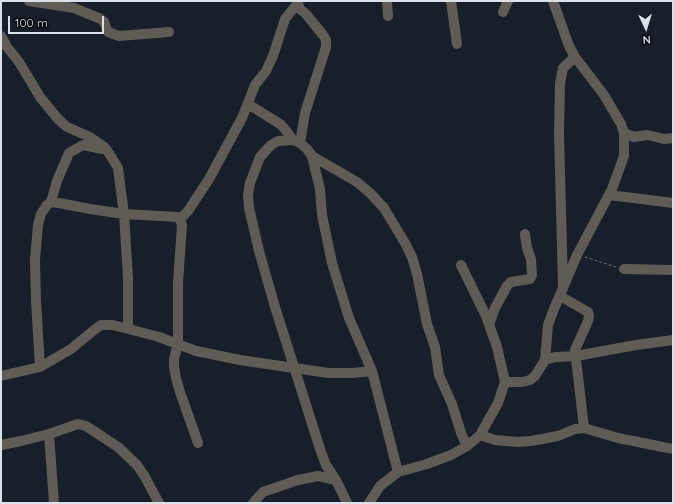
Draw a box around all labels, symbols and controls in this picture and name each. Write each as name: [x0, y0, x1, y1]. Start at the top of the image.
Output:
scale bar: [10, 8, 106, 34]
north arrow: [626, 8, 666, 48]
text: 100 m: [15, 15, 48, 30]
text: N: [642, 33, 651, 47]

